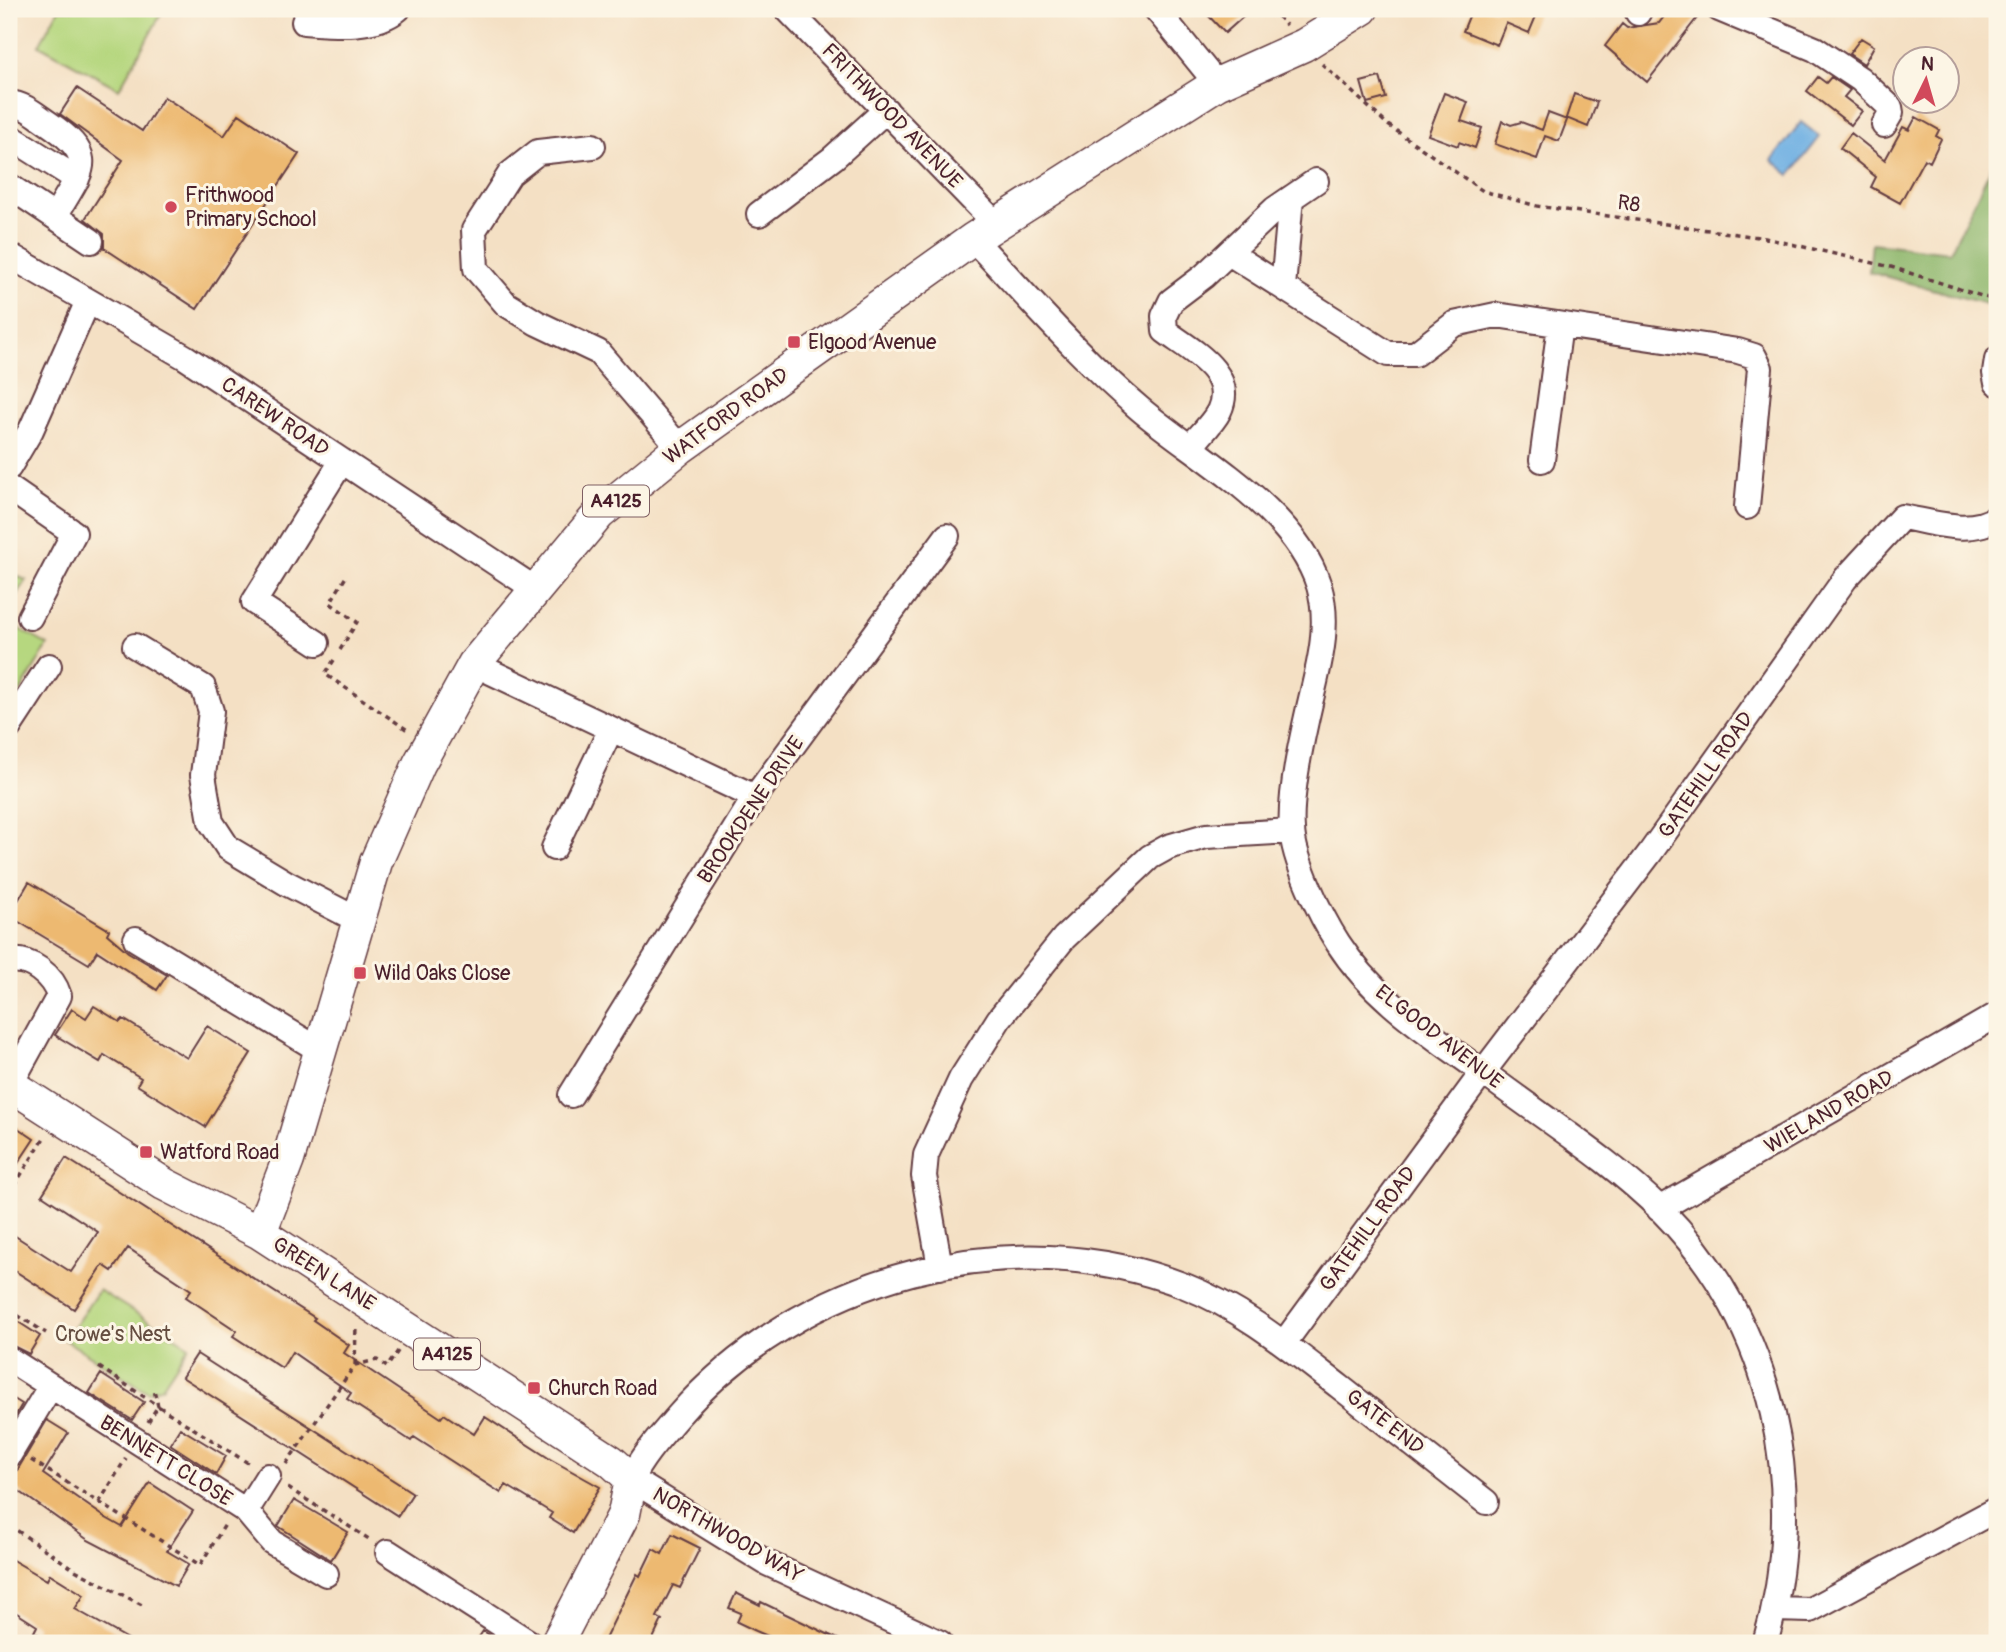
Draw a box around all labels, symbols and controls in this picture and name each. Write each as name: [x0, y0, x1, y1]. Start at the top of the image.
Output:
street label: FRITHWOOD AVENUE: [816, 38, 968, 194]
north arrow: [1890, 46, 1960, 116]
text: N: [1920, 52, 1935, 77]
place label: Frithwood Primary School: [185, 182, 317, 233]
street label: R8: [1616, 189, 1642, 219]
marker: Frithwood Primary School: [163, 199, 179, 215]
place label: Elgood Avenue: [808, 329, 937, 356]
marker: Elgood Avenue: [786, 334, 802, 350]
street label: WATFORD ROAD: [658, 361, 794, 471]
street label: CAREW ROAD: [216, 371, 334, 463]
road number: A4125: [583, 486, 649, 516]
street label: GATEHILL ROAD: [1652, 707, 1760, 843]
street label: BROOKDENE DRIVE: [692, 731, 810, 889]
place label: Wild Oaks Close: [374, 960, 511, 987]
marker: Wild Oaks Close: [352, 965, 368, 981]
street label: ELGOOD AVENUE: [1370, 979, 1508, 1095]
street label: WIELAND ROAD: [1760, 1064, 1898, 1160]
place label: Watford Road: [160, 1139, 280, 1166]
marker: Watford Road: [138, 1144, 154, 1160]
street label: GATEHILL ROAD: [1314, 1161, 1422, 1297]
street label: GREEN LANE: [267, 1231, 381, 1317]
park label: Crowe's Nest: [55, 1321, 172, 1348]
road number: A4125: [414, 1338, 480, 1370]
place label: Church Road: [548, 1375, 657, 1402]
marker: Church Road: [526, 1380, 542, 1396]
street label: GATE END: [1341, 1383, 1429, 1461]
street label: BENNETT CLOSE: [95, 1409, 238, 1513]
street label: NORTHWOOD WAY: [648, 1481, 808, 1589]

